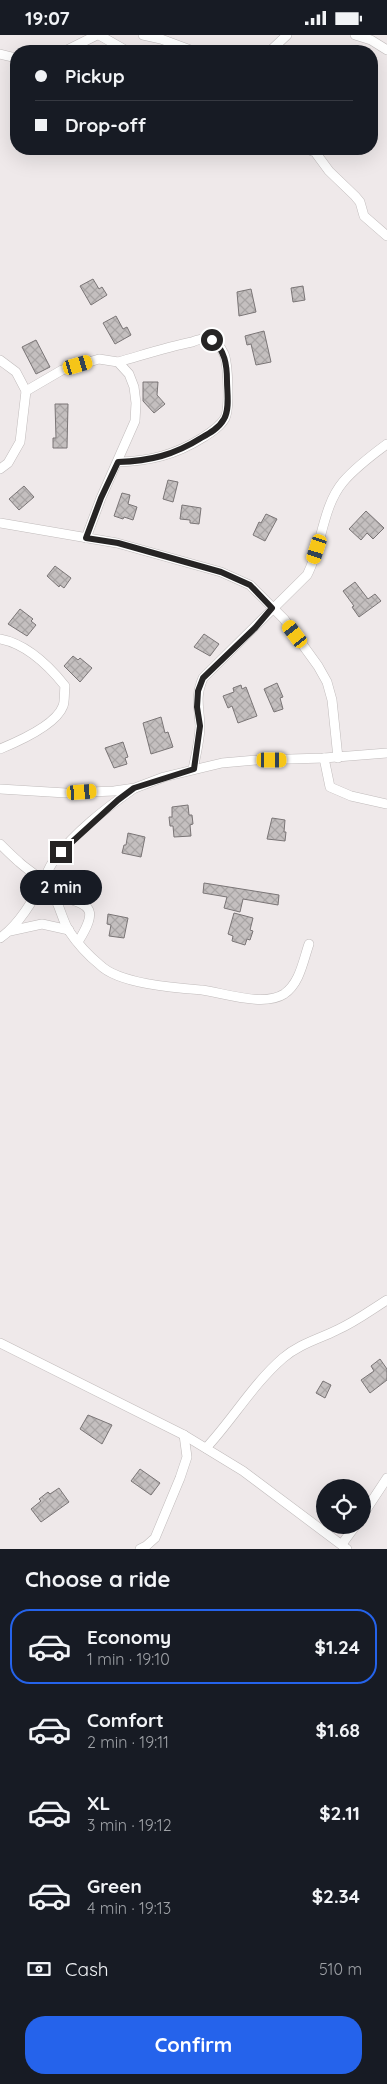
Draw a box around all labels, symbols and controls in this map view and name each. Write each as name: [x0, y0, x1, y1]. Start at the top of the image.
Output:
text: 19:07: [25, 6, 70, 30]
text: Pickup: [65, 64, 125, 88]
text: Drop-off: [65, 113, 146, 137]
route start: [201, 329, 223, 351]
car: [61, 354, 94, 376]
car: [305, 532, 328, 566]
car: [279, 618, 310, 650]
car: [257, 753, 287, 768]
car: [66, 783, 97, 801]
route end: [50, 841, 72, 863]
callout: 2 min: [20, 869, 102, 905]
text: 2 min: [40, 877, 82, 897]
map controls: [316, 1479, 371, 1534]
button: locate: [316, 1479, 371, 1534]
text: Choose a ride: [25, 1565, 170, 1593]
icon: car: [27, 1624, 72, 1669]
text: Economy: [87, 1625, 171, 1649]
text: $1.24: [315, 1635, 360, 1659]
text: 1 min · 19:10: [87, 1649, 170, 1669]
icon: car: [27, 1707, 72, 1752]
text: Comfort: [87, 1708, 164, 1732]
text: $1.68: [316, 1718, 360, 1742]
text: 2 min · 19:11: [87, 1732, 169, 1752]
icon: car: [27, 1790, 72, 1835]
text: XL: [87, 1791, 110, 1815]
text: $2.11: [319, 1801, 360, 1825]
text: 3 min · 19:12: [87, 1815, 172, 1835]
icon: car: [27, 1873, 72, 1918]
text: Green: [87, 1874, 142, 1898]
text: $2.34: [312, 1884, 360, 1908]
text: 4 min · 19:13: [87, 1898, 171, 1918]
icon: cash: [25, 1955, 53, 1983]
text: Cash: [65, 1957, 109, 1981]
text: 510 m: [319, 1959, 362, 1979]
button: Confirm: [25, 2016, 362, 2074]

